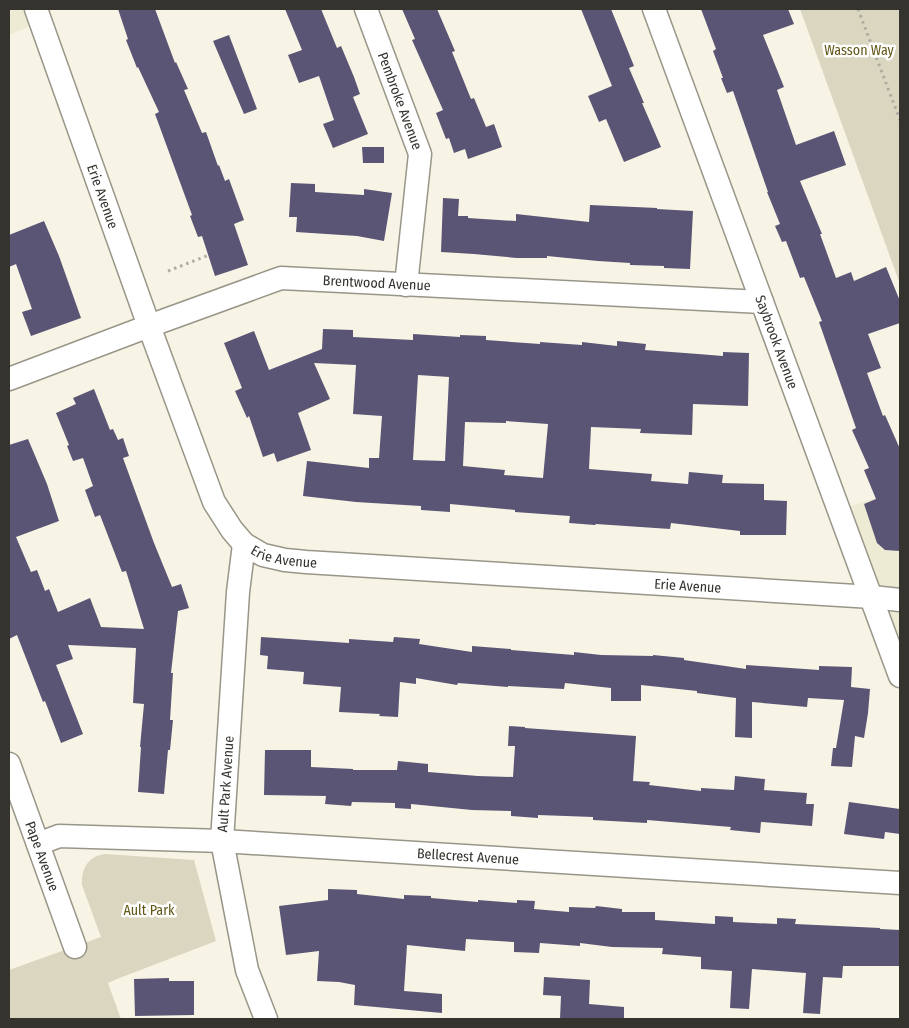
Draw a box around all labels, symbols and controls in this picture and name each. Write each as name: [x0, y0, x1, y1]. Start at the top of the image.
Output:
park label: Wasson Way: [824, 42, 895, 59]
street label: Pembroke Avenue: [374, 50, 426, 152]
street label: Erie Avenue: [84, 162, 122, 231]
street label: Brentwood Avenue: [322, 272, 431, 294]
street label: Saybrook Avenue: [752, 293, 802, 391]
street label: Erie Avenue: [248, 541, 318, 571]
street label: Erie Avenue: [654, 575, 722, 596]
street label: Ault Park Avenue: [214, 735, 238, 833]
street label: Pape Avenue: [22, 819, 63, 894]
street label: Bellecrest Avenue: [416, 845, 520, 868]
park label: Ault Park: [123, 902, 175, 919]

